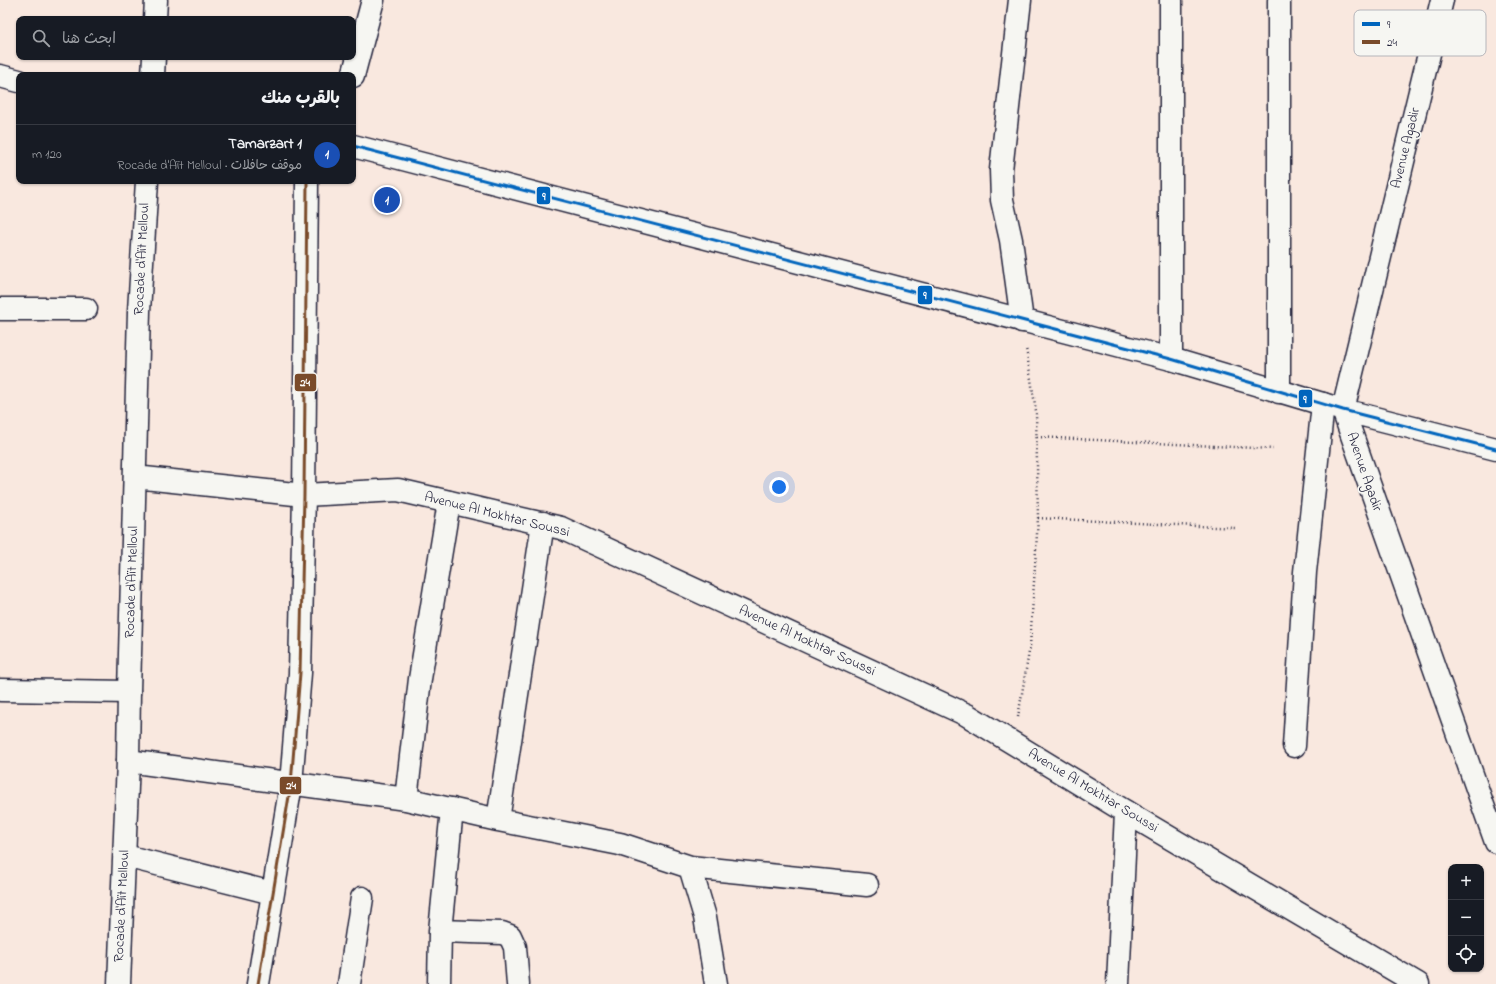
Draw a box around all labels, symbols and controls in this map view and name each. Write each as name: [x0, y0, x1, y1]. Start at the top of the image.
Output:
legend: [1354, 10, 1486, 56]
search box: [16, 16, 356, 60]
text: 9: [1387, 17, 1391, 33]
icon: search: [30, 27, 52, 49]
text: ابحث هنا: [62, 28, 116, 50]
text: 24: [1387, 35, 1397, 51]
text: بالقرب منك: [261, 86, 340, 111]
street label: Avenue Agadir: [1386, 105, 1427, 191]
text: Tamarzart 1: [228, 133, 302, 155]
text: 120 m: [32, 145, 62, 164]
text: 1: [325, 145, 329, 164]
text: موقف حافلات · Rocade d'Aït Melloul: [117, 156, 302, 175]
pin: 1: [374, 185, 400, 215]
line badge: 9: [536, 186, 551, 205]
text: 9: [541, 189, 546, 205]
street label: Rocade d'Aït Melloul: [129, 202, 155, 316]
line badge: 9: [917, 285, 933, 305]
text: 9: [922, 288, 927, 304]
line badge: 24: [294, 373, 317, 392]
text: 24: [299, 375, 310, 391]
line badge: 9: [1298, 389, 1313, 408]
text: 9: [1302, 392, 1307, 408]
street label: Avenue Agadir: [1340, 430, 1388, 515]
your location: [769, 477, 789, 497]
street label: Avenue Al Mokhtar Soussi: [422, 487, 572, 543]
street label: Rocade d'Aït Melloul: [120, 526, 144, 638]
street label: Avenue Al Mokhtar Soussi: [735, 600, 879, 682]
street label: Avenue Al Mokhtar Soussi: [1024, 744, 1162, 838]
line badge: 24: [279, 776, 302, 795]
text: 24: [285, 778, 296, 794]
street label: Rocade d'Aït Melloul: [109, 849, 135, 963]
map controls: [1448, 864, 1484, 972]
button: +: [1448, 864, 1484, 900]
button: −: [1448, 900, 1484, 936]
button: locate: [1448, 936, 1484, 972]

